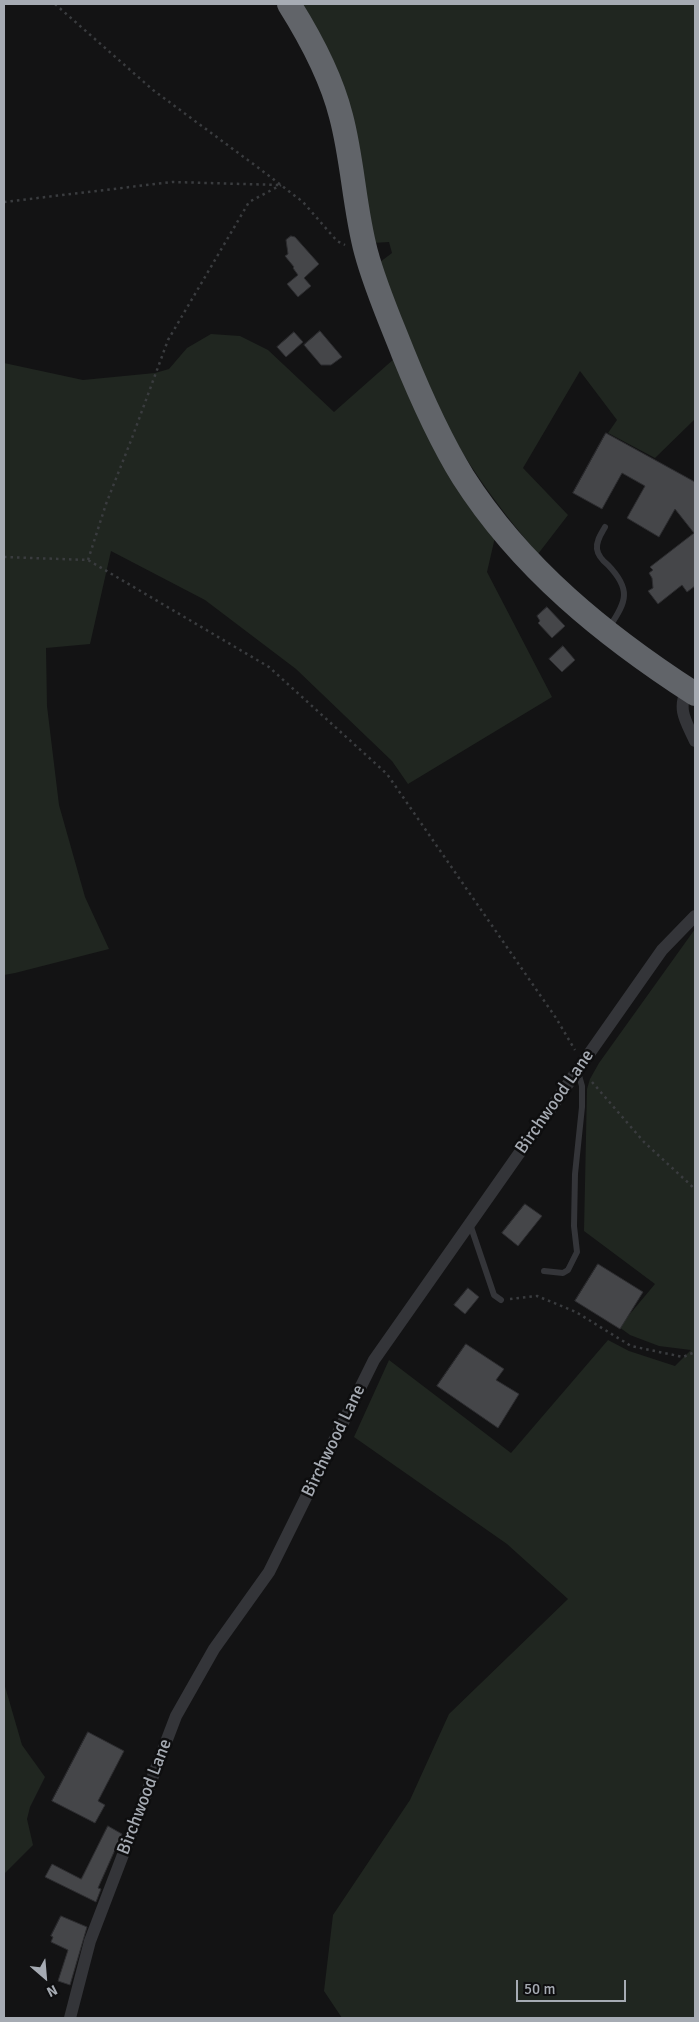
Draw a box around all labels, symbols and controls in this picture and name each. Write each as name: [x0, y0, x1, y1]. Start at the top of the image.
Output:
street label: Birchwood Lane: [511, 1046, 599, 1158]
street label: Birchwood Lane: [298, 1381, 370, 1501]
street label: Birchwood Lane: [113, 1736, 177, 1858]
north arrow: [20, 1952, 70, 2002]
scale bar: [519, 1970, 629, 2002]
text: 50 m: [524, 1980, 555, 1998]
text: N: [44, 1981, 60, 2001]

